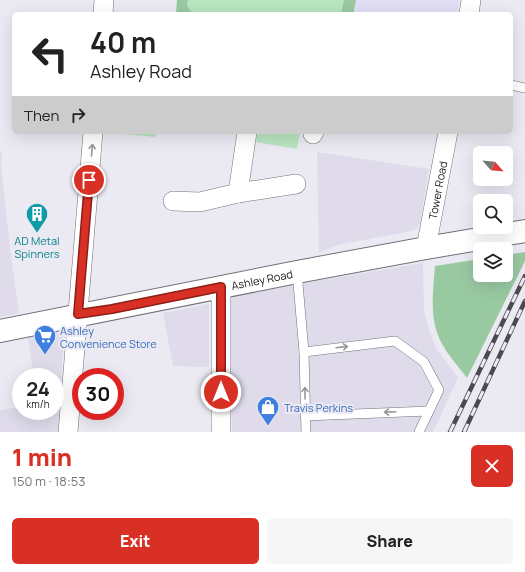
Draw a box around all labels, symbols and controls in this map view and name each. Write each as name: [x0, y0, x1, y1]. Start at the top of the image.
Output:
text: 40 m: [90, 23, 156, 61]
icon: left: [24, 28, 76, 80]
text: Ashley Road: [90, 59, 192, 83]
icon: right: [67, 104, 89, 126]
text: Then: [24, 105, 59, 126]
one-way arrow: [88, 144, 95, 157]
north arrow: [473, 146, 513, 186]
map controls: [473, 146, 513, 282]
street label: Tower Road: [424, 160, 450, 220]
pin: [72, 163, 106, 197]
icon: arrive: [78, 169, 100, 191]
button: search: [473, 194, 513, 234]
building icon: AD Metal Spinners: [24, 201, 50, 234]
place label: AD Metal Spinners: [14, 233, 60, 261]
button: layers: [473, 242, 513, 282]
street label: Ashley Road: [230, 266, 294, 292]
supermarket icon: Ashley Convenience Store: [32, 323, 58, 356]
place label: Ashley Convenience Store: [60, 323, 157, 351]
one-way arrow: [336, 344, 349, 351]
speed limit sign: 30: [72, 368, 124, 420]
position arrow: [200, 371, 242, 413]
text: 24: [26, 375, 50, 402]
one-way arrow: [301, 387, 309, 400]
shop icon: Travis Perkins: [255, 394, 281, 427]
text: km/h: [26, 397, 50, 411]
place label: Travis Perkins: [284, 400, 353, 415]
one-way arrow: [384, 408, 397, 416]
text: 1 min: [12, 440, 72, 473]
button: close: [471, 445, 513, 487]
text: 150 m · 18:53: [12, 472, 85, 490]
button: Exit: [12, 518, 259, 564]
button: Share: [267, 518, 513, 564]

